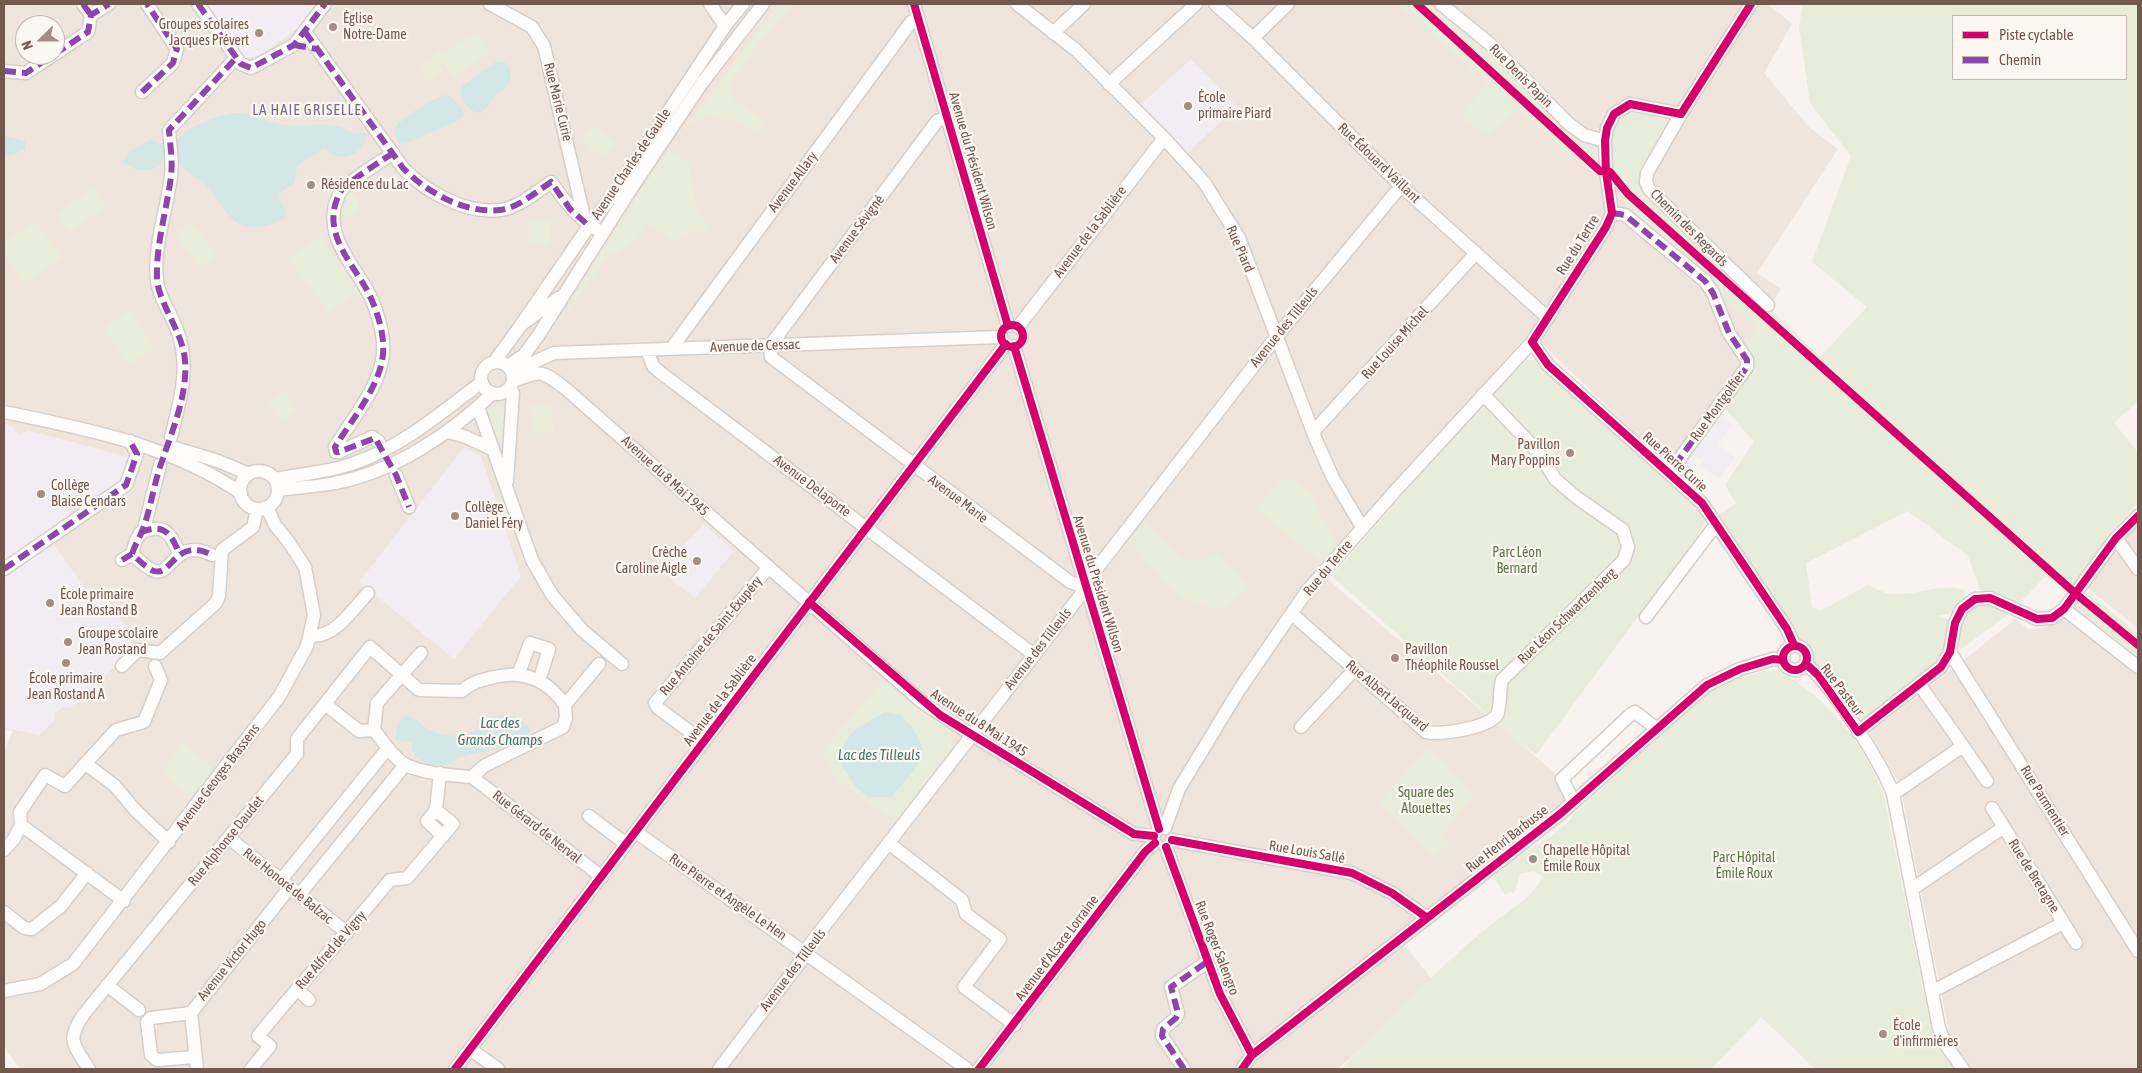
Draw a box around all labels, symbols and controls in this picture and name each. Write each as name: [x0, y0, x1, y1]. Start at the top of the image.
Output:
place label: Église Notre-Dame: [343, 11, 407, 44]
north arrow: [15, 15, 65, 65]
legend: [1952, 15, 2127, 80]
place label: Groupes scolaires Jacques Prévert: [159, 17, 249, 49]
marker: Église Notre-Dame: [327, 21, 339, 33]
text: Piste cyclable: [1999, 26, 2074, 43]
marker: Groupes scolaires Jacques Prévert: [253, 27, 265, 39]
text: N: [18, 38, 36, 52]
street label: Rue Denis Papin: [1486, 41, 1556, 111]
text: Chemin: [1999, 51, 2041, 68]
street label: Rue Marie Curie: [540, 61, 576, 143]
street label: Avenue du Président Wilson: [945, 90, 1001, 232]
place label: École primaire Piard: [1198, 90, 1271, 122]
marker: École primaire Piard: [1182, 100, 1194, 112]
district label: LA HAIE GRISELLE: [250, 101, 364, 119]
street label: Avenue Charles de Gaulle: [588, 105, 674, 223]
street label: Rue Édouard Vaillant: [1334, 119, 1424, 207]
street label: Avenue Allary: [765, 148, 821, 216]
place label: Résidence du Lac: [321, 177, 408, 193]
marker: Résidence du Lac: [305, 179, 317, 191]
street label: Avenue de la Sablière: [1050, 183, 1130, 281]
street label: Chemin des Regards: [1647, 186, 1731, 270]
street label: Avenue Sévigné: [826, 192, 888, 266]
street label: Rue du Tertre: [1553, 212, 1603, 278]
street label: Rue Piard: [1222, 223, 1258, 275]
street label: Avenue des Tilleuls: [1246, 283, 1322, 371]
street label: Rue Louise Michel: [1358, 303, 1432, 383]
street label: Avenue de Cessac: [710, 336, 800, 356]
street label: Rue Montgolfier: [1687, 368, 1749, 444]
street label: Rue Pierre Curie: [1639, 428, 1711, 496]
street label: Avenue du 8 Mai 1945: [618, 432, 712, 520]
place label: Pavillon Mary Poppins: [1491, 437, 1560, 470]
marker: Pavillon Mary Poppins: [1564, 447, 1576, 459]
street label: Avenue Delaporte: [770, 451, 854, 521]
street label: Avenue Marie: [925, 471, 991, 527]
place label: Collège Blaise Cendars: [51, 478, 126, 511]
marker: Collège Blaise Cendars: [35, 488, 47, 500]
place label: Collège Daniel Féry: [465, 500, 523, 532]
marker: Collège Daniel Féry: [449, 510, 461, 522]
street label: Avenue du Président Wilson: [1069, 513, 1127, 655]
street label: Rue du Tertre: [1300, 537, 1356, 599]
place label: Crèche Caroline Aigle: [615, 545, 687, 578]
park label: Parc Léon Bernard: [1492, 545, 1542, 578]
marker: Crèche Caroline Aigle: [691, 555, 703, 567]
street label: Rue Léon Schwartzenberg: [1514, 565, 1620, 667]
street label: Rue Antoine de Saint-Exupéry: [656, 573, 766, 699]
place label: École primaire Jean Rostand B: [60, 587, 137, 620]
marker: École primaire Jean Rostand B: [44, 597, 56, 609]
street label: Avenue des Tilleuls: [1001, 605, 1075, 693]
place label: Groupe scolaire Jean Rostand: [78, 626, 158, 658]
marker: Groupe scolaire Jean Rostand: [62, 636, 74, 648]
place label: Pavillon Théophile Roussel: [1405, 642, 1499, 674]
street label: Avenue de la Sablière: [680, 651, 760, 749]
marker: Pavillon Théophile Roussel: [1389, 652, 1401, 664]
marker: École primaire Jean Rostand A: [60, 657, 72, 669]
street label: Rue Albert Jacquard: [1342, 657, 1432, 735]
street label: Rue Pasteur: [1817, 661, 1867, 719]
place label: École primaire Jean Rostand A: [27, 671, 105, 704]
street label: Avenue du 8 Mai 1945: [928, 686, 1030, 760]
water label: Lac des Grands Champs: [458, 714, 542, 749]
street label: Avenue Georges Brassens: [173, 721, 263, 833]
water label: Lac des Tilleuls: [838, 746, 920, 764]
street label: Rue Parmentier: [2017, 763, 2073, 839]
park label: Square des Alouettes: [1398, 785, 1454, 818]
street label: Rue Gérard de Nerval: [489, 787, 585, 867]
street label: Rue Alphonse Daudet: [185, 793, 267, 889]
street label: Rue Henri Barbusse: [1463, 802, 1551, 876]
street label: Rue de Bretagne: [2005, 836, 2063, 916]
street label: Rue Louis Sallé: [1268, 837, 1346, 867]
place label: Chapelle Hôpital Émile Roux: [1543, 843, 1630, 876]
street label: Rue Honoré de Balzac: [240, 845, 336, 927]
street label: Rue Pierre et Angèle Le Hen: [666, 850, 790, 944]
park label: Parc Hôpital Émile Roux: [1712, 850, 1776, 882]
marker: Chapelle Hôpital Émile Roux: [1527, 853, 1539, 865]
street label: Avenue d'Alsace Lorraine: [1012, 892, 1102, 1004]
street label: Rue Roger Salengro: [1191, 898, 1243, 998]
street label: Rue Alfred de Vigny: [292, 907, 370, 993]
street label: Avenue Victor Hugo: [194, 916, 270, 1004]
street label: Avenue des Tilleuls: [757, 926, 829, 1014]
place label: École d'infirmiéres: [1893, 1018, 1958, 1050]
marker: École d'infirmiéres: [1877, 1028, 1889, 1040]

